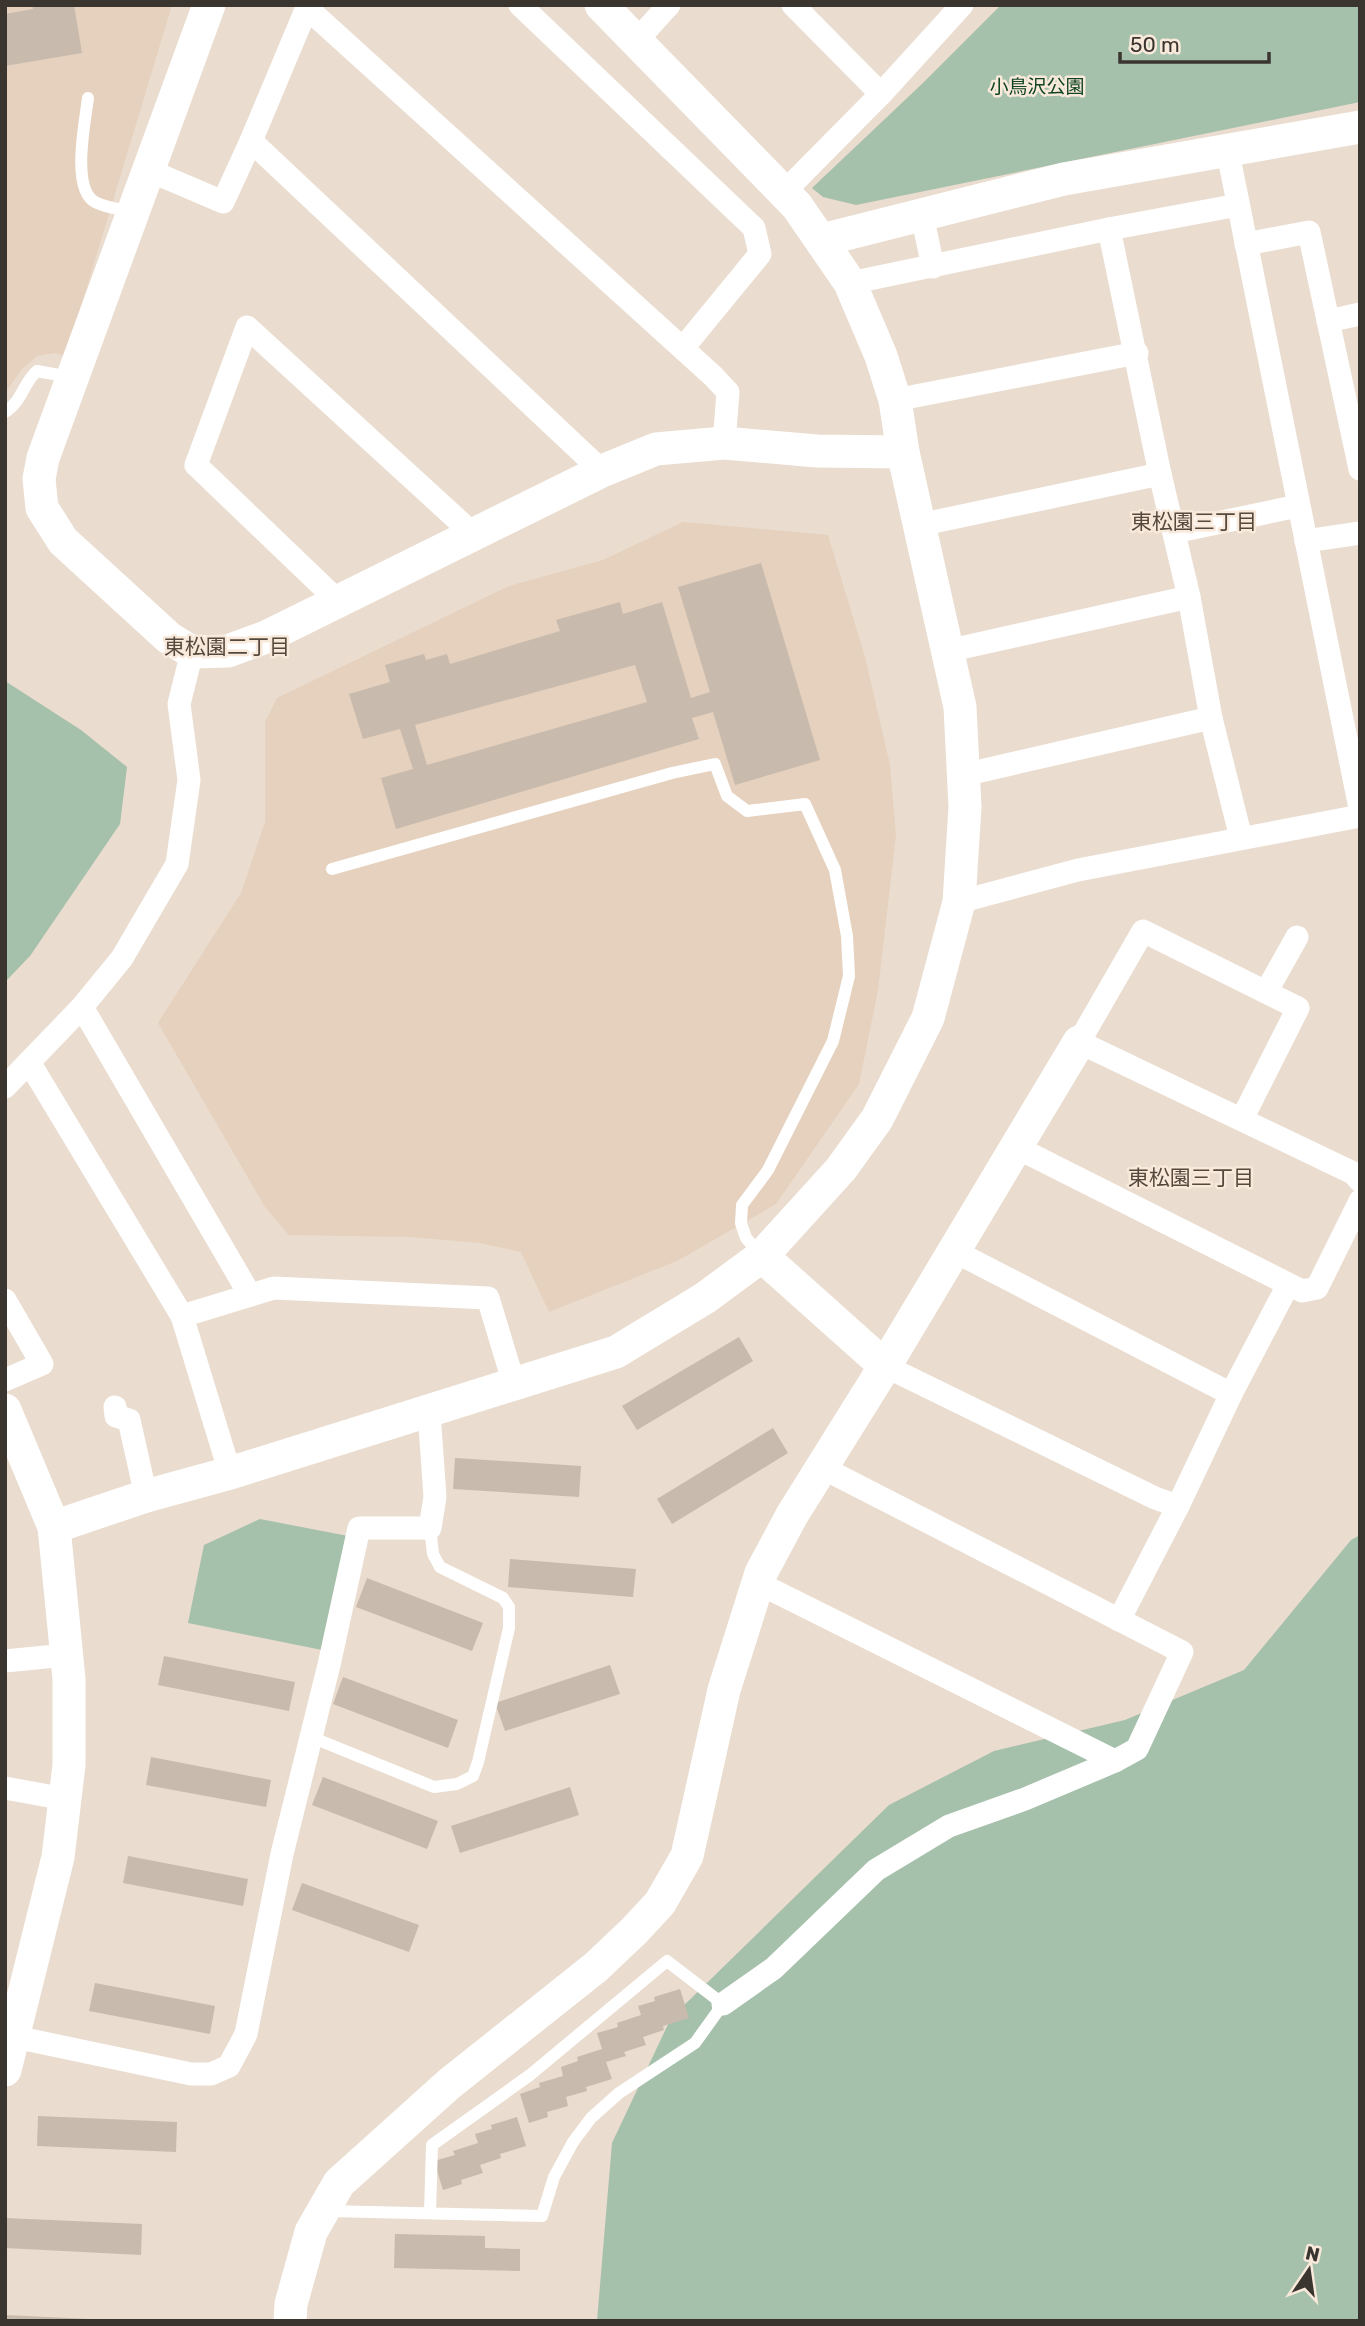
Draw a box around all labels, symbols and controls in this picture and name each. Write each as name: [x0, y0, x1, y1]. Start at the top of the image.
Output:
scale bar: [1120, 21, 1269, 65]
text: 50 m: [1130, 32, 1180, 57]
park label: 小鳥沢公園: [989, 75, 1085, 98]
district label: 東松園三丁目: [1131, 509, 1257, 534]
district label: 東松園二丁目: [164, 634, 290, 659]
district label: 東松園三丁目: [1128, 1165, 1254, 1190]
north arrow: [1274, 2235, 1344, 2305]
text: N: [1303, 2241, 1322, 2267]

